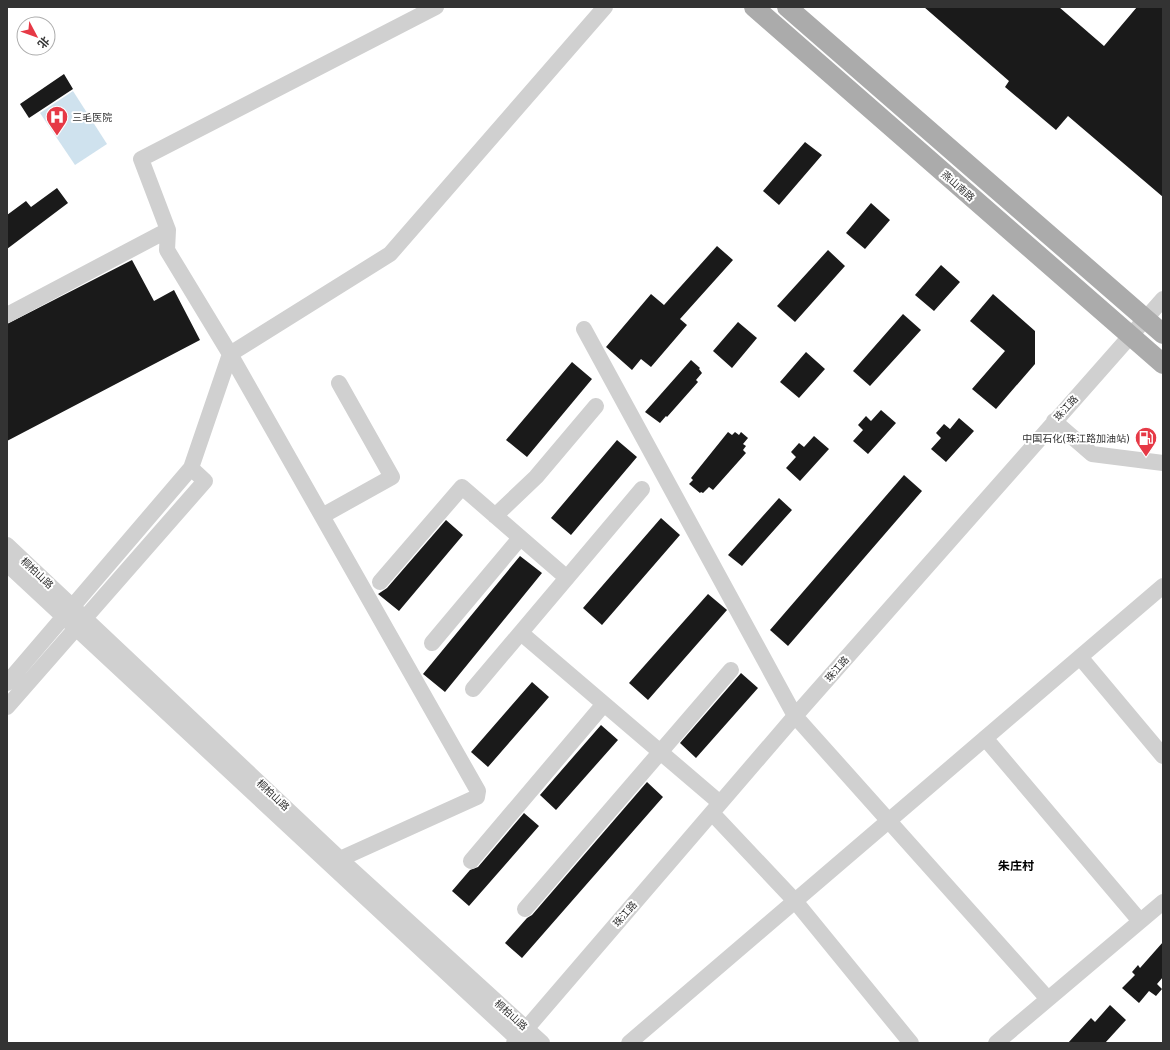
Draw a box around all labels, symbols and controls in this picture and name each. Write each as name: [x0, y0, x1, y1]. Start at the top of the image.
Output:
north arrow: [16, 16, 56, 56]
text: 北: [35, 34, 52, 51]
hospital icon: 三毛医院: [44, 104, 70, 137]
place label: 三毛医院: [72, 112, 112, 123]
street label: 燕山南路: [939, 169, 977, 203]
street label: 珠江路: [1052, 393, 1080, 423]
fuel station icon: 中国石化(珠江路加油站): [1133, 425, 1159, 458]
place label: 中国石化(珠江路加油站): [1022, 433, 1130, 444]
street label: 桐柏山路: [19, 555, 55, 591]
street label: 珠江路: [823, 654, 851, 684]
street label: 桐柏山路: [255, 777, 291, 813]
district label: 朱庄村: [998, 859, 1034, 873]
street label: 珠江路: [611, 899, 639, 929]
street label: 桐柏山路: [492, 998, 530, 1032]

